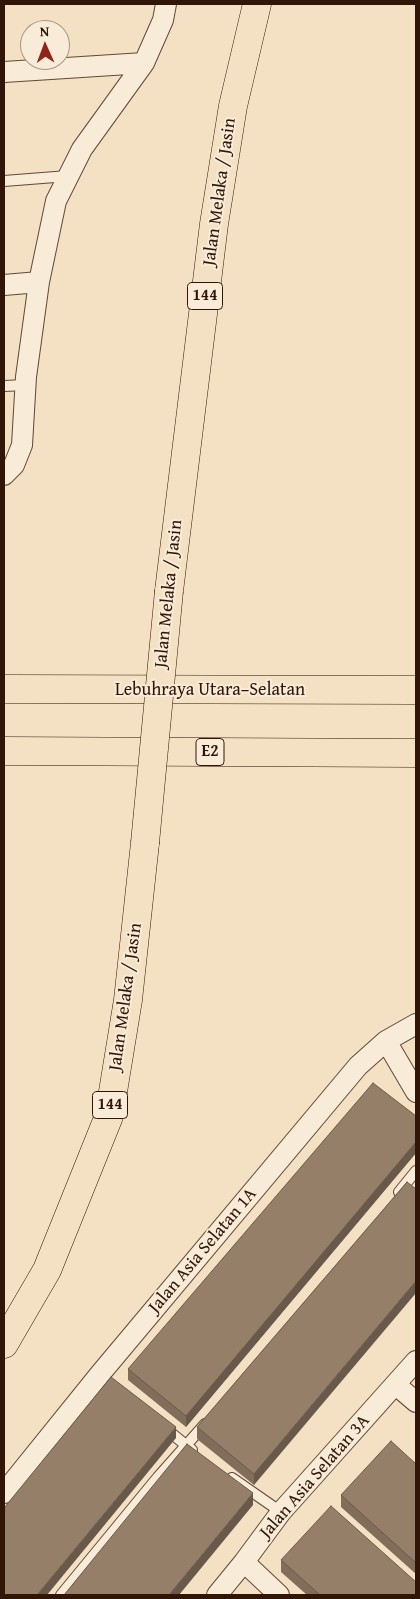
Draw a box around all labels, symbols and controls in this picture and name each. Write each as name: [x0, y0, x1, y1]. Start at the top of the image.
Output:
north arrow: [20, 20, 70, 70]
text: N: [39, 21, 50, 41]
street label: Jalan Melaka / Jasin: [199, 117, 241, 267]
road number: 144: [188, 282, 222, 310]
street label: Jalan Melaka / Jasin: [150, 519, 188, 669]
street label: Lebuhraya Utara–Selatan: [115, 679, 305, 701]
road number: E2: [196, 739, 224, 766]
street label: Jalan Melaka / Jasin: [105, 922, 147, 1072]
road number: 144: [92, 1092, 128, 1118]
street label: Jalan Asia Selatan 1A: [144, 1184, 262, 1318]
street label: Jalan Asia Selatan 3A: [255, 1411, 375, 1543]

